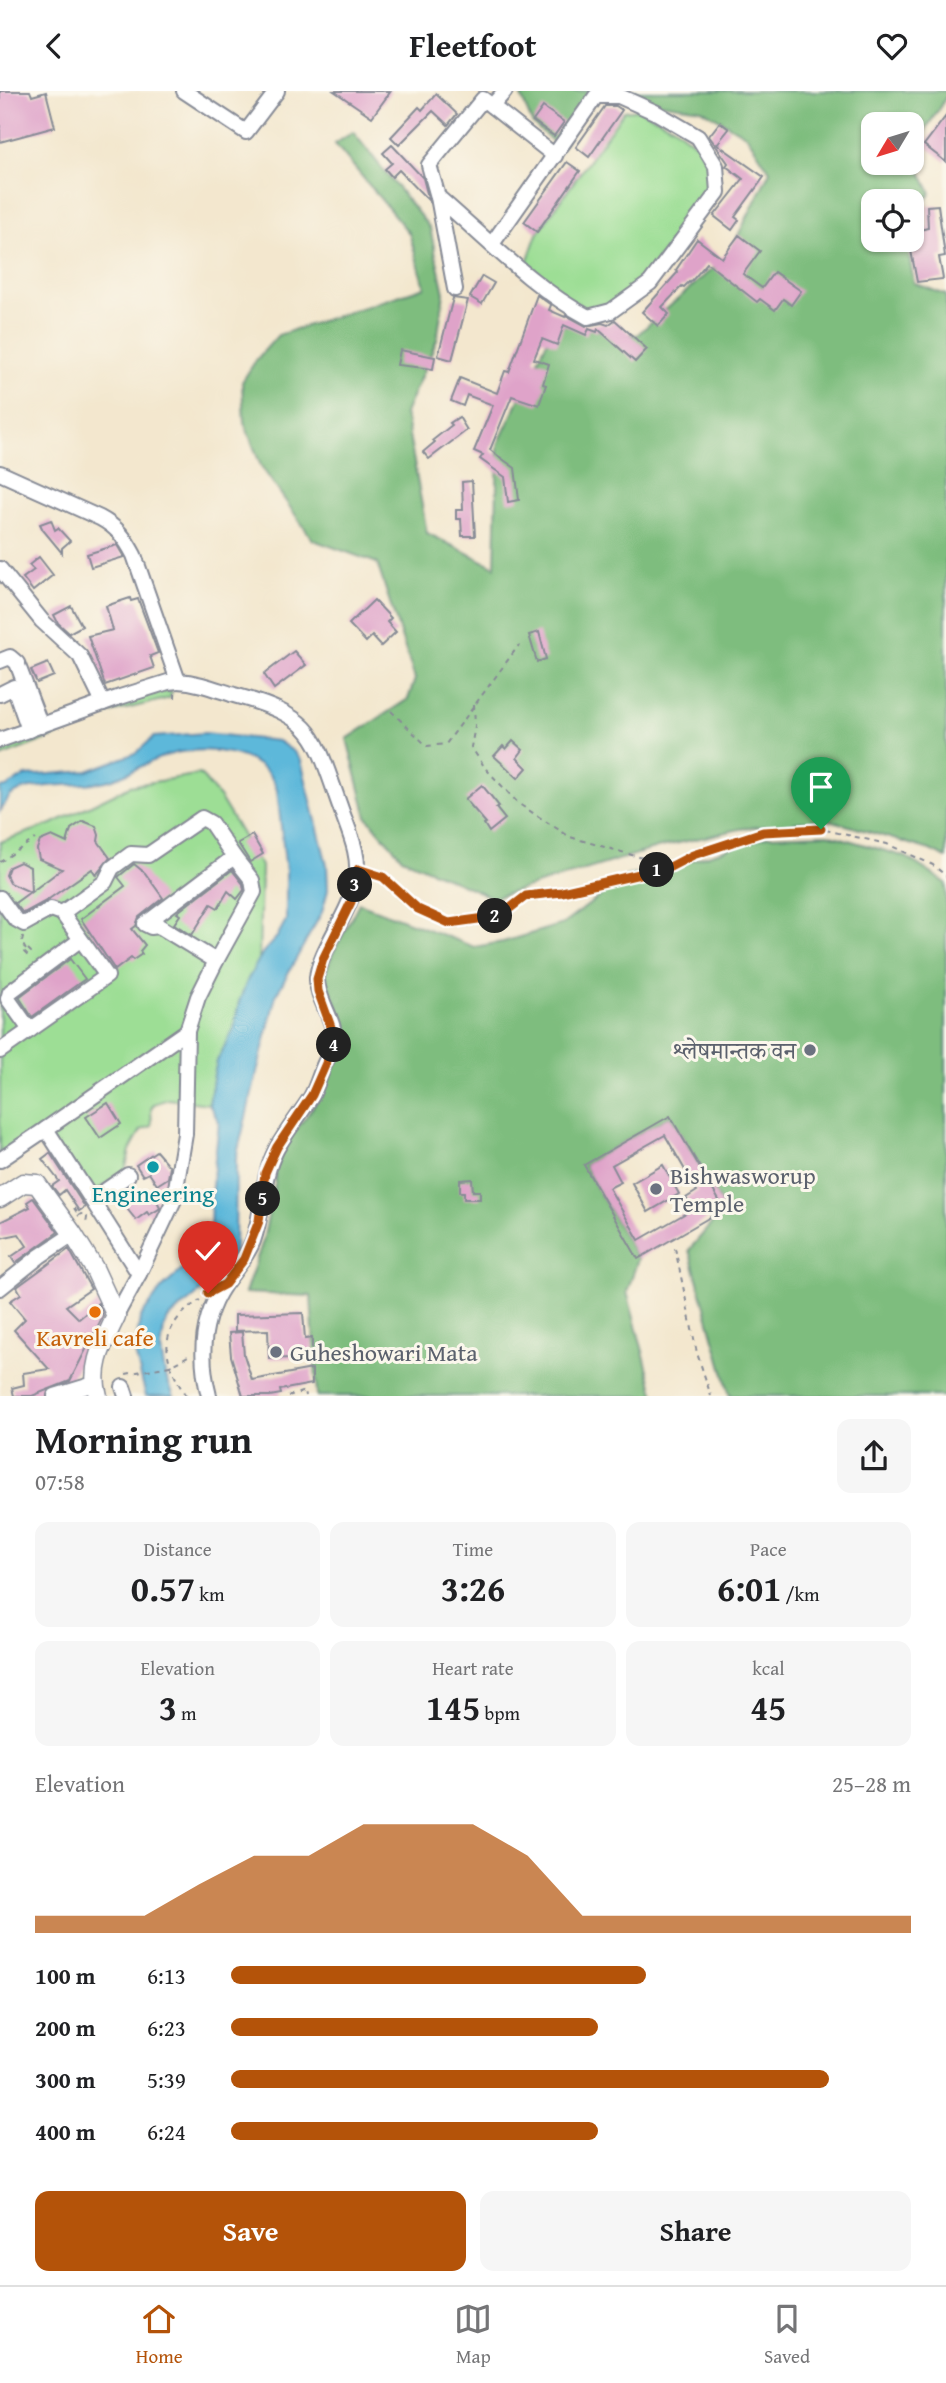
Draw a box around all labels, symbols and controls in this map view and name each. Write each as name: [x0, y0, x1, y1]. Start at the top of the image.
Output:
text: Fleetfoot: [409, 22, 537, 69]
icon: back: [35, 27, 73, 65]
icon: heart: [873, 27, 911, 65]
north arrow: [861, 112, 924, 175]
map controls: [861, 112, 924, 252]
button: locate: [861, 189, 924, 252]
pin: [791, 757, 851, 829]
icon: arrive: [802, 768, 840, 806]
pin: 1: [640, 853, 674, 887]
text: 1: [652, 855, 661, 883]
pin: 3: [338, 867, 372, 903]
text: 3: [350, 870, 359, 898]
pin: 2: [477, 899, 512, 933]
text: 2: [490, 901, 499, 929]
pin: 4: [316, 1027, 352, 1063]
text: 4: [329, 1030, 338, 1058]
place label: श्लेषमान्तक वन: [672, 1033, 798, 1068]
marker: श्लेषमान्तक वन: [802, 1042, 818, 1058]
place label: Bishwasworup Temple: [670, 1158, 816, 1221]
marker: Engineering: [145, 1159, 161, 1175]
place label: Engineering: [92, 1176, 214, 1211]
pin: 5: [246, 1181, 280, 1217]
marker: Bishwasworup Temple: [648, 1181, 664, 1197]
text: 5: [258, 1184, 267, 1212]
pin: [178, 1221, 238, 1293]
icon: check: [189, 1232, 227, 1270]
marker: Kavreli cafe: [87, 1304, 103, 1320]
place label: Kavreli cafe: [36, 1320, 154, 1355]
place label: Guheshowari Mata: [290, 1335, 478, 1370]
marker: Guheshowari Mata: [268, 1344, 284, 1360]
text: Morning run: [35, 1411, 252, 1467]
button: share: [837, 1419, 911, 1493]
text: 07:58: [35, 1465, 85, 1498]
text: Distance: [144, 1535, 212, 1563]
text: Time: [453, 1535, 493, 1563]
text: Pace: [750, 1535, 787, 1563]
text: 0.57: [131, 1563, 195, 1614]
text: 3:26: [441, 1563, 505, 1614]
text: 6:01: [717, 1563, 781, 1614]
text: km: [195, 1580, 224, 1608]
text: /km: [781, 1580, 820, 1608]
text: Elevation: [140, 1654, 215, 1682]
text: Heart rate: [432, 1654, 514, 1682]
text: kcal: [752, 1654, 785, 1682]
text: 3: [159, 1682, 177, 1733]
text: 145: [426, 1682, 480, 1733]
text: 45: [750, 1682, 786, 1733]
text: m: [177, 1699, 197, 1727]
text: bpm: [480, 1699, 520, 1727]
text: Elevation: [35, 1767, 125, 1800]
text: 25–28 m: [832, 1767, 911, 1800]
text: 100 m: [35, 1959, 96, 1992]
text: 6:13: [147, 1959, 186, 1992]
text: 200 m: [35, 2011, 96, 2044]
text: 6:23: [147, 2011, 186, 2044]
text: 300 m: [35, 2063, 96, 2096]
text: 5:39: [147, 2063, 186, 2096]
text: 400 m: [35, 2115, 96, 2148]
text: 6:24: [147, 2115, 186, 2148]
button: Save: [35, 2191, 466, 2271]
button: Share: [480, 2191, 911, 2271]
tab: Home: [136, 2300, 183, 2370]
tab: Map: [454, 2300, 492, 2370]
tab: Saved: [764, 2300, 810, 2370]

